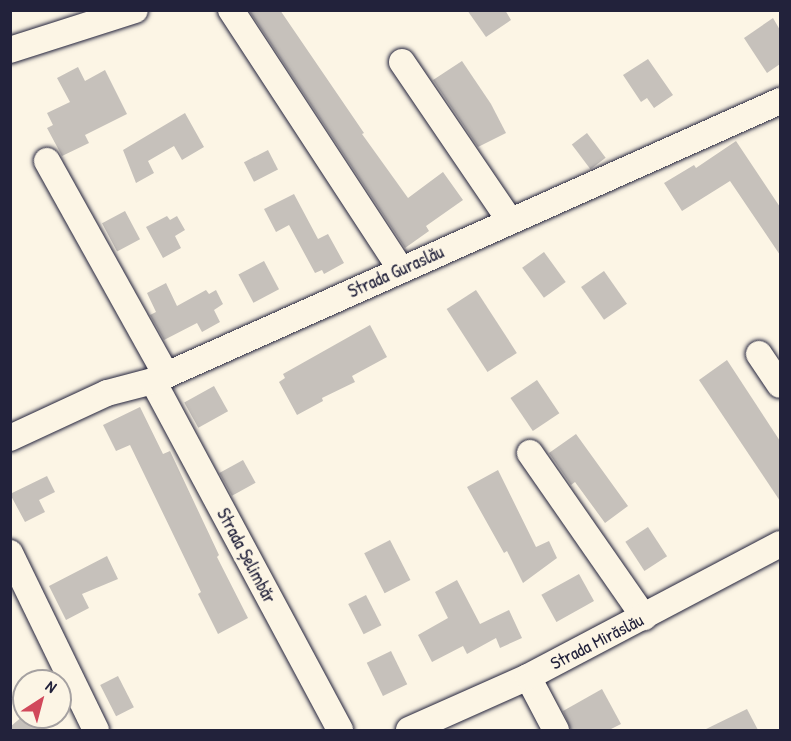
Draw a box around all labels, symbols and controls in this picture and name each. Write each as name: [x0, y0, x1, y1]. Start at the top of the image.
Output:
street label: Strada Guraslău: [345, 241, 447, 303]
street label: Strada Șelimbăr: [212, 505, 280, 607]
street label: Strada Mirăslău: [547, 609, 647, 675]
north arrow: [12, 669, 72, 729]
text: N: [41, 675, 61, 697]

